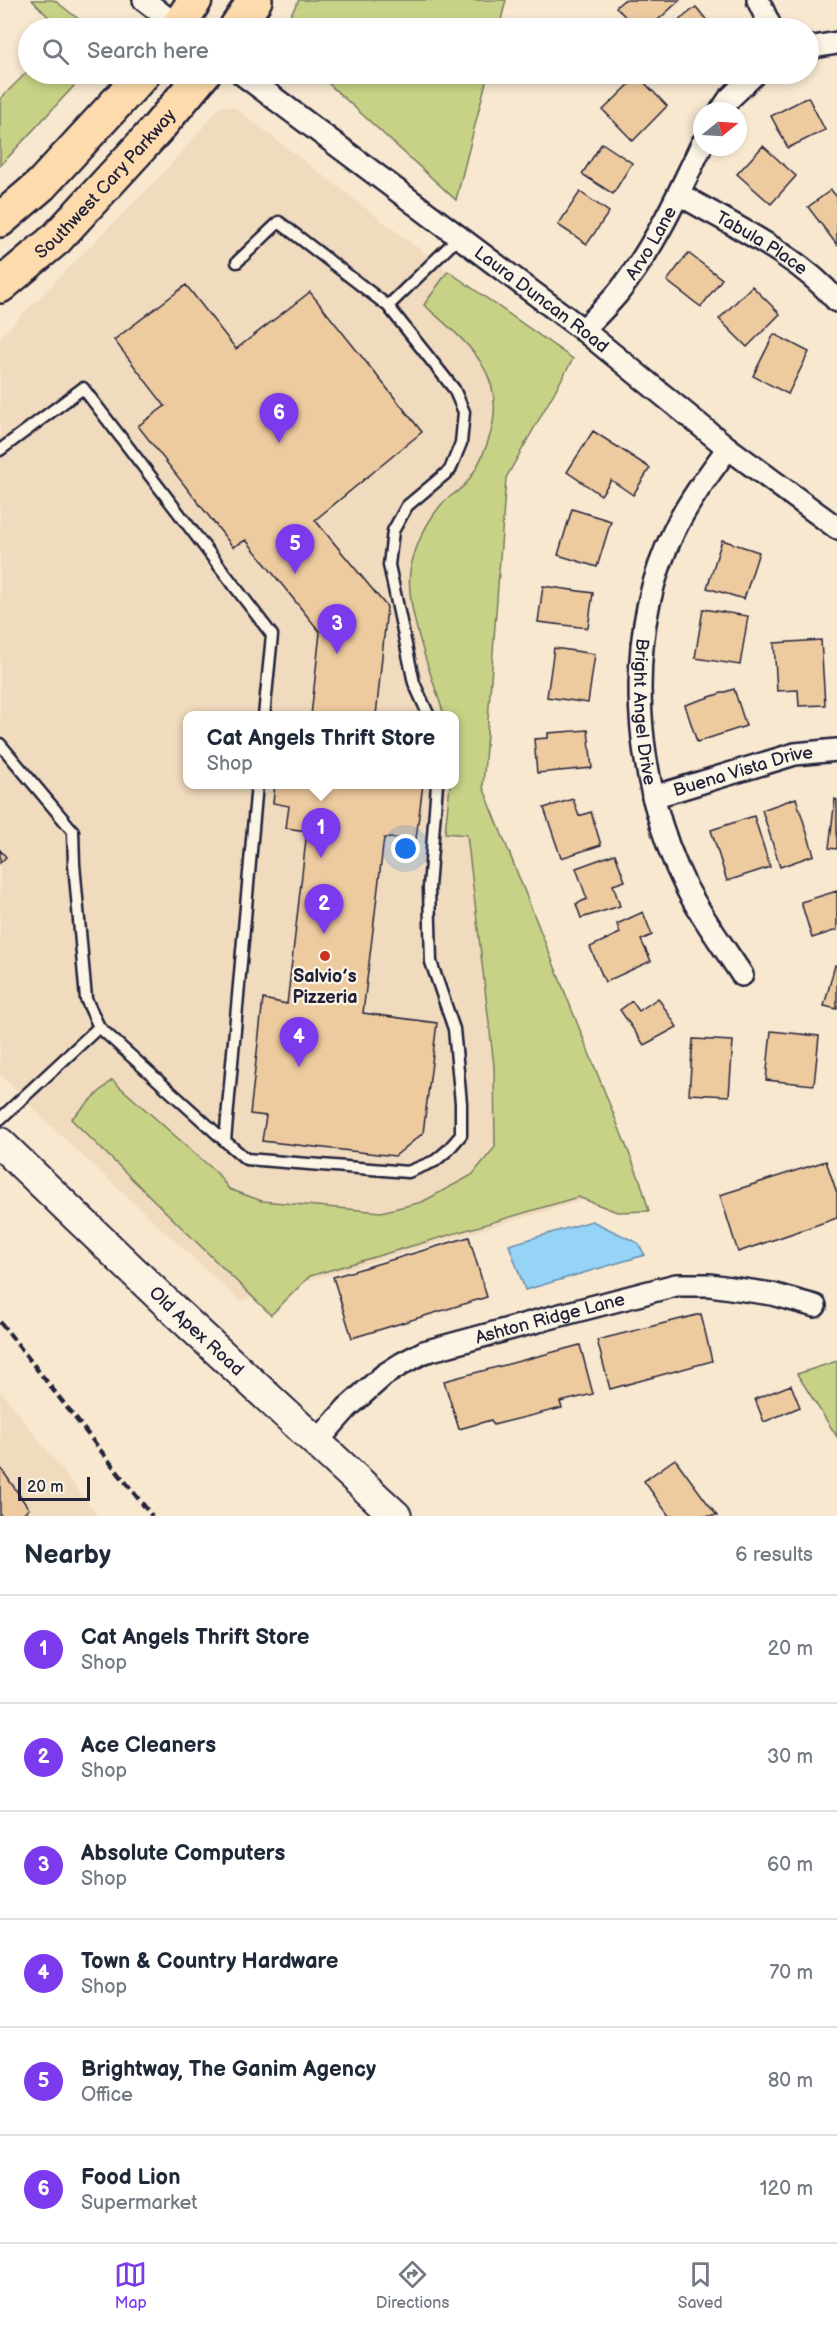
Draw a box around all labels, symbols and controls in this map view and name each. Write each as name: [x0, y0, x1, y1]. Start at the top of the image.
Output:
search box: [18, 18, 819, 84]
icon: search: [39, 35, 72, 68]
text: Search here: [87, 38, 209, 65]
north arrow: [693, 102, 747, 156]
street label: Southwest Cary Parkway: [30, 104, 180, 263]
street label: Arvo Lane: [621, 202, 681, 284]
street label: Tabula Place: [712, 207, 812, 279]
street label: Laura Duncan Road: [470, 242, 613, 357]
pin: 6: [260, 394, 298, 443]
pin: 5: [276, 524, 314, 574]
pin: 3: [318, 604, 356, 654]
street label: Bright Angel Drive: [630, 637, 661, 787]
popup: [183, 711, 459, 789]
text: Cat Angels Thrift Store: [207, 725, 435, 752]
street label: Buena Vista Drive: [671, 742, 814, 801]
text: Shop: [207, 752, 253, 776]
pin: 1: [302, 808, 340, 858]
your location: [391, 834, 420, 863]
pin: 2: [304, 884, 344, 934]
marker: Salvio’s Pizzeria: [318, 949, 332, 963]
place label: Salvio’s Pizzeria: [292, 966, 358, 1008]
pin: 4: [280, 1018, 318, 1067]
street label: Old Apex Road: [145, 1282, 248, 1380]
street label: Ashton Ridge Lane: [473, 1288, 627, 1348]
scale bar: [18, 1474, 90, 1502]
text: 20 m: [27, 1478, 63, 1497]
text: Nearby: [24, 1540, 111, 1571]
text: 6 results: [735, 1543, 813, 1567]
text: Cat Angels Thrift Store: [81, 1624, 309, 1651]
text: 1: [39, 1637, 48, 1661]
text: 20 m: [768, 1637, 813, 1661]
text: Shop: [81, 1651, 127, 1675]
text: Ace Cleaners: [81, 1732, 216, 1759]
text: 2: [38, 1745, 49, 1769]
text: 30 m: [767, 1745, 813, 1769]
text: Shop: [81, 1759, 127, 1783]
text: Absolute Computers: [81, 1840, 285, 1867]
text: 3: [38, 1853, 49, 1877]
text: 60 m: [767, 1853, 813, 1877]
text: Shop: [81, 1867, 127, 1891]
text: Town & Country Hardware: [81, 1948, 339, 1975]
text: 4: [38, 1961, 49, 1985]
text: 70 m: [769, 1961, 813, 1985]
text: Shop: [81, 1975, 127, 1999]
text: Brightway, The Ganim Agency: [81, 2056, 376, 2083]
text: 5: [38, 2069, 49, 2093]
text: 80 m: [768, 2069, 813, 2093]
text: Office: [81, 2083, 133, 2107]
text: Food Lion: [81, 2164, 180, 2191]
text: 6: [37, 2177, 50, 2201]
text: 120 m: [760, 2177, 813, 2201]
text: Supermarket: [81, 2191, 197, 2215]
tab: Map: [114, 2258, 147, 2313]
tab: Directions: [376, 2258, 449, 2313]
tab: Saved: [678, 2258, 723, 2313]

